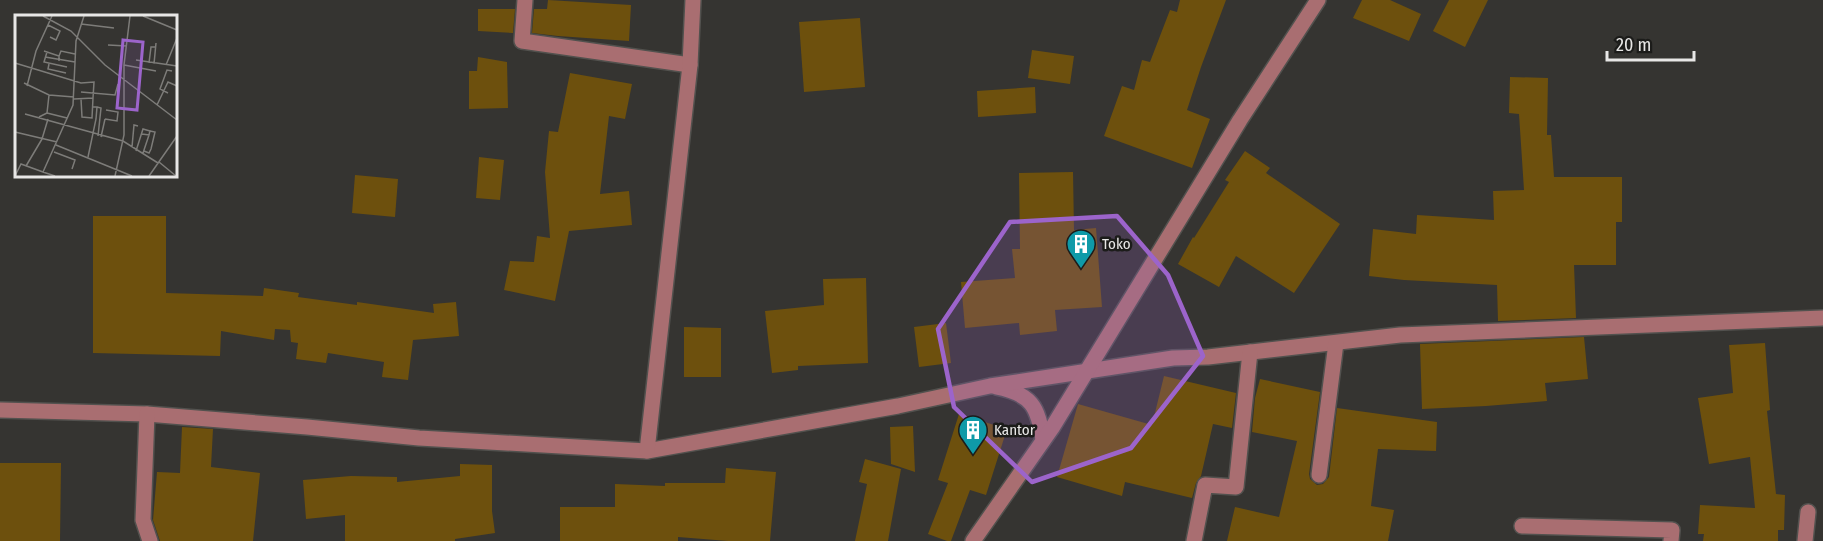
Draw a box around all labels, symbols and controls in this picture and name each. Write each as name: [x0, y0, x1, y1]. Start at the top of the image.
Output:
inset map: [15, 15, 177, 177]
scale bar: [1607, 24, 1694, 62]
text: 20 m: [1616, 34, 1651, 56]
building icon: Toko: [1065, 228, 1097, 270]
place label: Toko: [1102, 235, 1131, 253]
building icon: Kantor: [957, 414, 989, 456]
place label: Kantor: [994, 421, 1036, 439]

